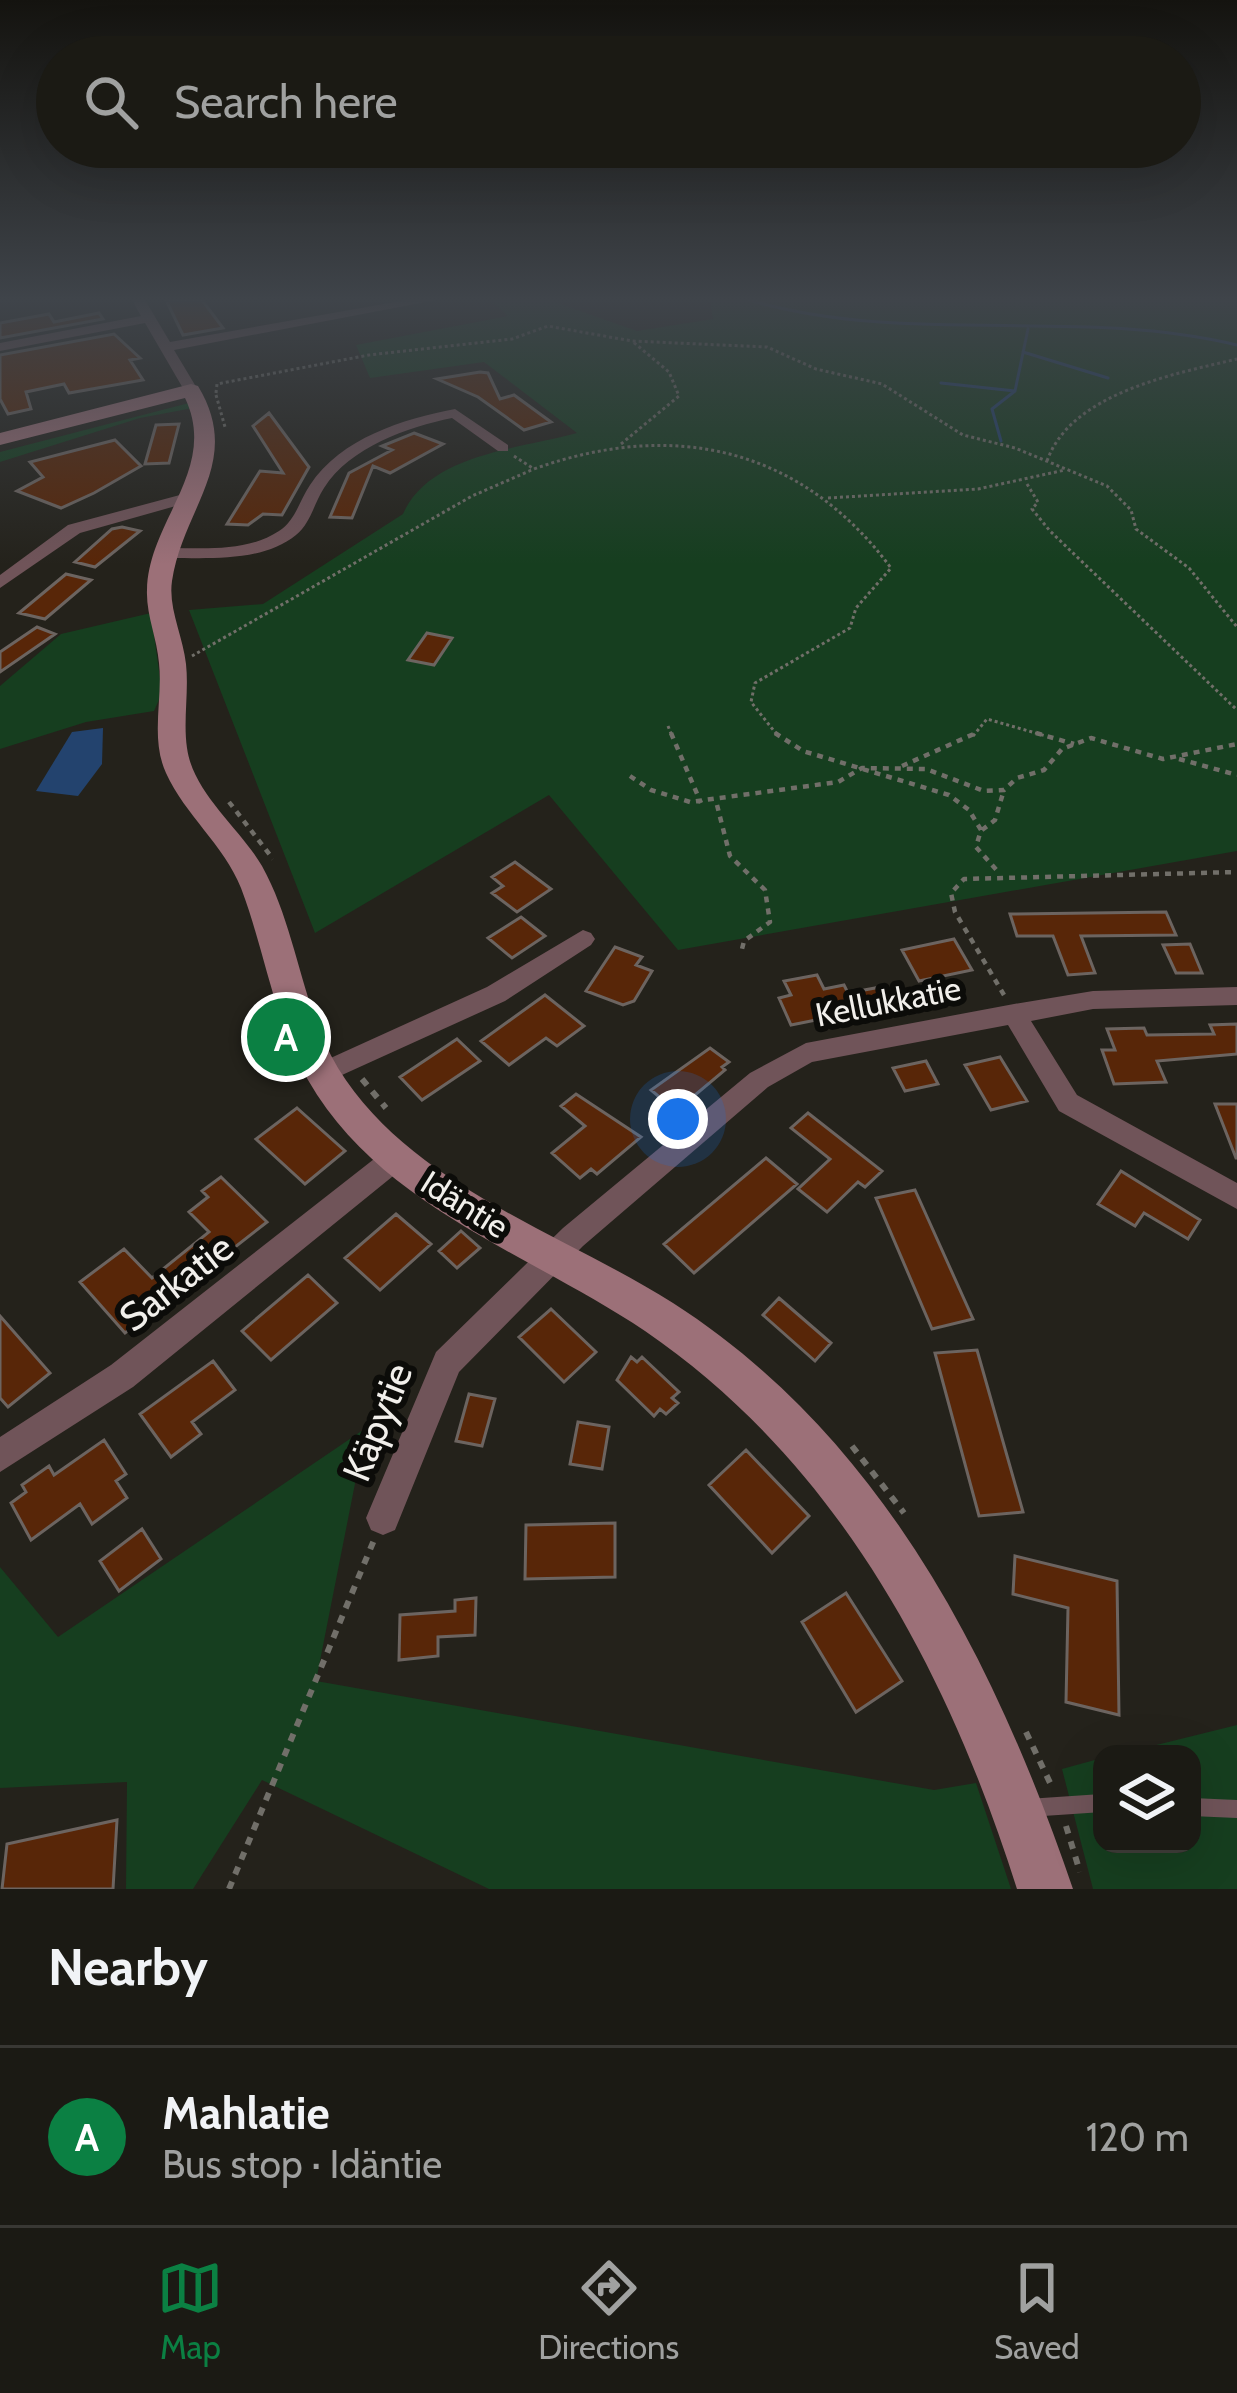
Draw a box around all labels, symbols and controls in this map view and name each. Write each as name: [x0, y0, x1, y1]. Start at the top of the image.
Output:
search box: [36, 36, 1201, 168]
icon: search: [78, 69, 144, 135]
text: Search here: [174, 75, 398, 129]
street label: Kellukkatie: [812, 967, 964, 1035]
pin: A: [247, 992, 325, 1082]
your location: [648, 1089, 708, 1149]
street label: Idäntie: [414, 1162, 516, 1246]
street label: Sarkatie: [110, 1223, 242, 1341]
street label: Käpytie: [332, 1356, 422, 1488]
map controls: [1093, 1745, 1201, 1853]
button: layers: [1093, 1745, 1201, 1853]
text: Nearby: [48, 1936, 208, 1998]
text: Mahlatie: [162, 2086, 330, 2140]
text: A: [75, 2113, 99, 2161]
text: 120 m: [1086, 2113, 1189, 2161]
text: Bus stop · Idäntie: [162, 2140, 442, 2188]
tab: Map: [157, 2255, 223, 2367]
tab: Directions: [538, 2255, 679, 2367]
tab: Saved: [994, 2255, 1080, 2367]

